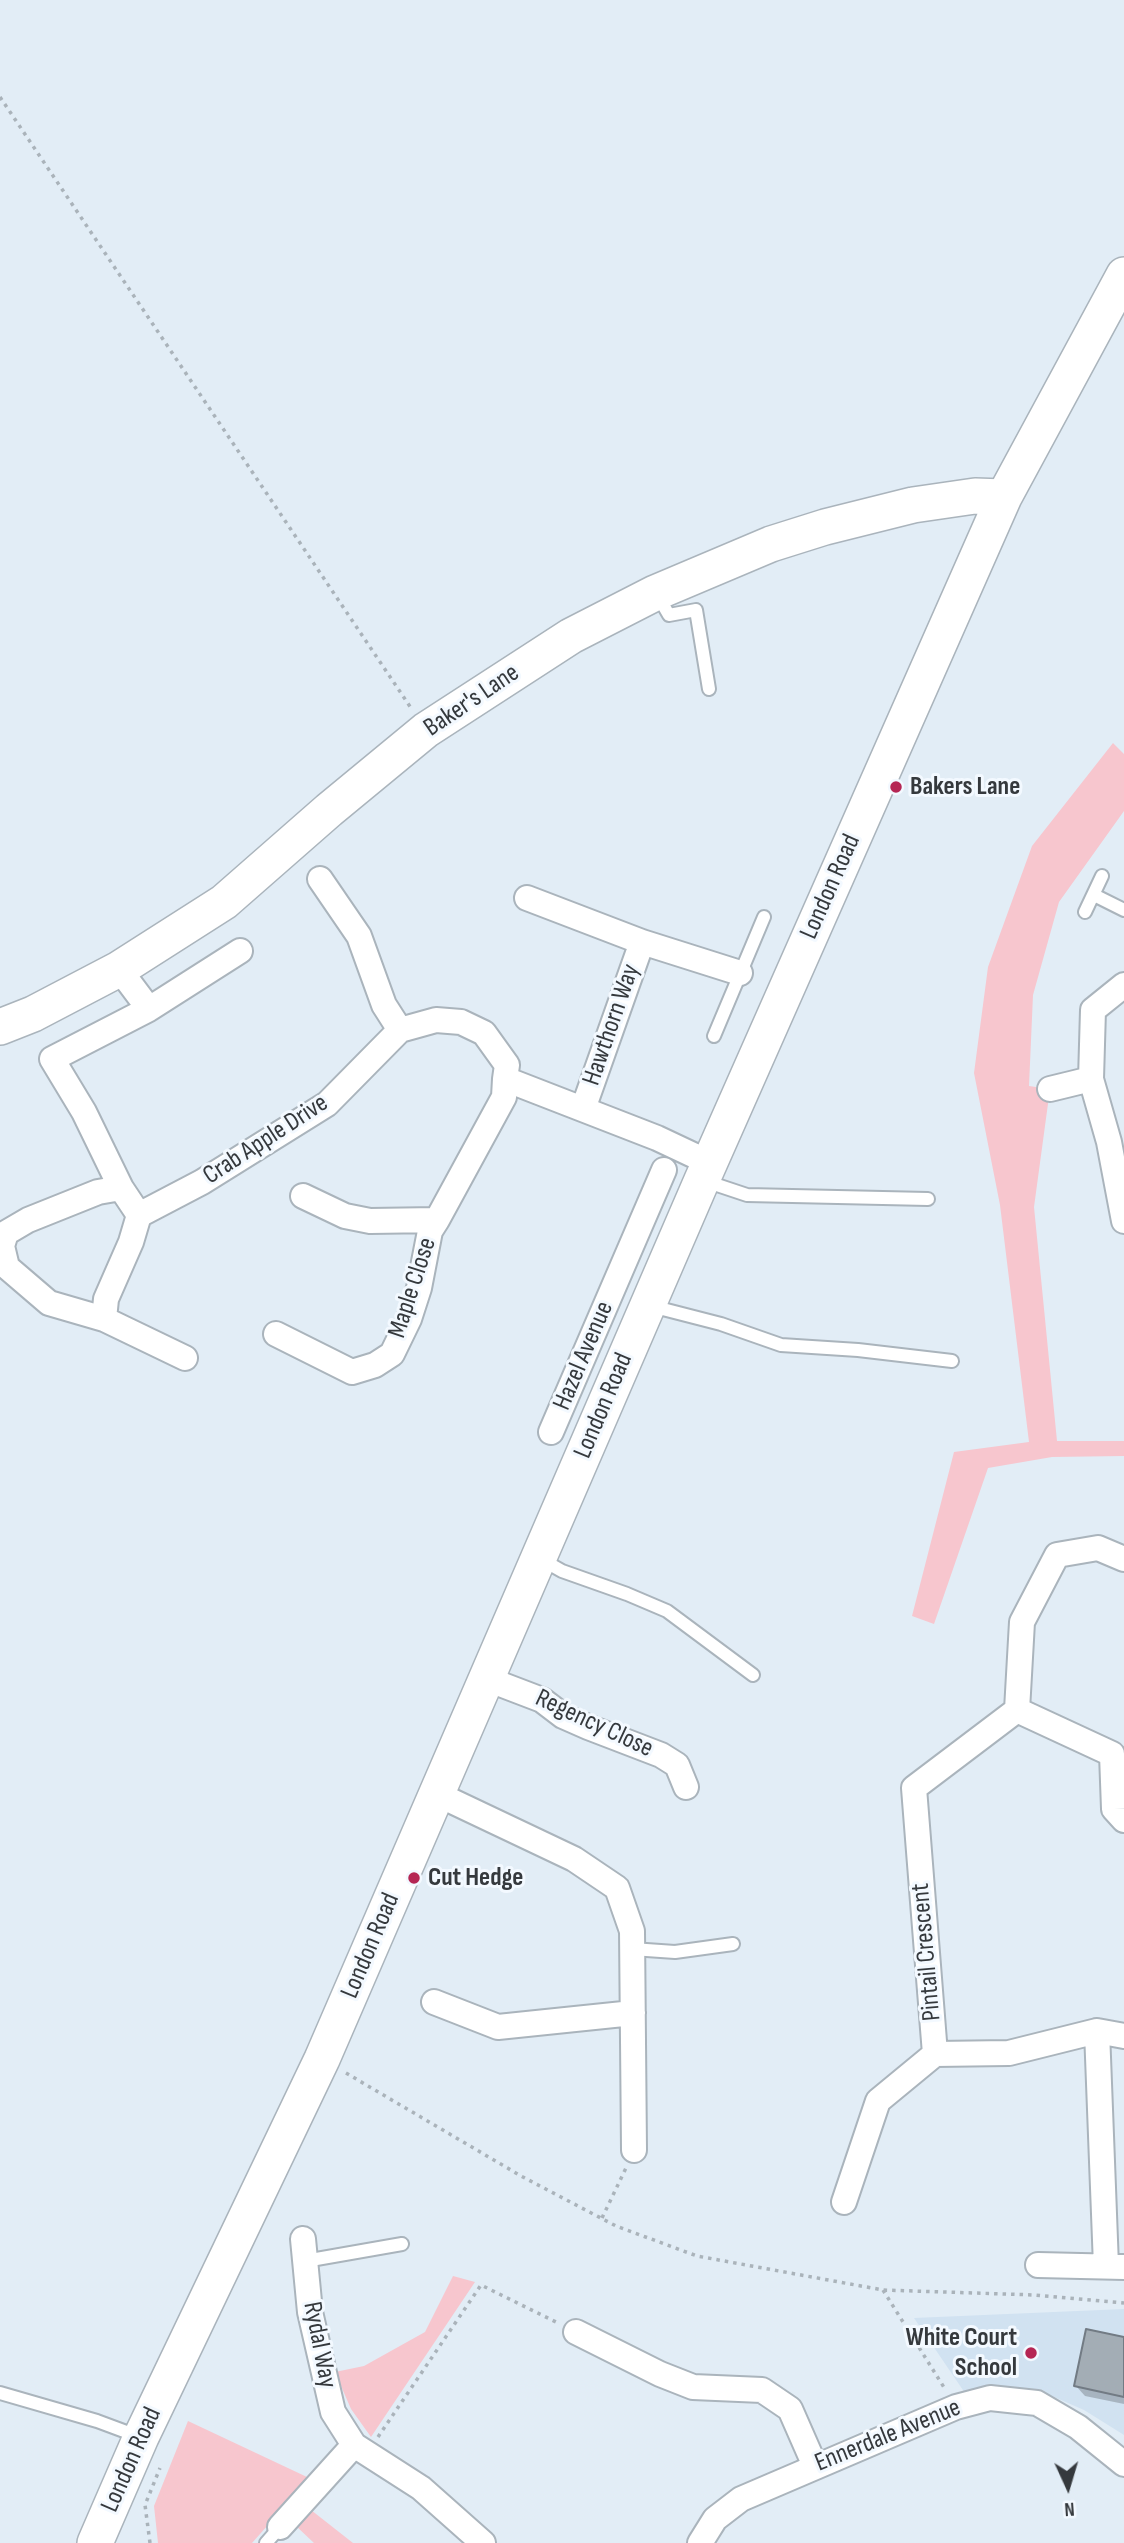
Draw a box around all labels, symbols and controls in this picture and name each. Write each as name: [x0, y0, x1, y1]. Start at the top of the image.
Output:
street label: Baker's Lane: [418, 658, 526, 744]
place label: Bakers Lane: [910, 771, 1020, 803]
marker: Bakers Lane: [888, 779, 904, 795]
street label: London Road: [794, 830, 868, 944]
street label: Hawthorn Way: [577, 960, 647, 1090]
street label: Crab Apple Drive: [198, 1088, 334, 1192]
street label: Maple Close: [382, 1234, 444, 1342]
street label: Hazel Avenue: [547, 1297, 621, 1415]
street label: London Road: [568, 1349, 640, 1463]
street label: Regency Close: [530, 1683, 658, 1765]
place label: Cut Hedge: [428, 1862, 523, 1894]
marker: Cut Hedge: [406, 1870, 422, 1886]
street label: Pintail Crescent: [905, 1882, 949, 2022]
street label: London Road: [335, 1889, 407, 2003]
street label: Rydal Way: [295, 2299, 343, 2391]
place label: White Court School: [906, 2322, 1017, 2384]
marker: White Court School: [1023, 2345, 1039, 2361]
street label: Ennerdale Avenue: [811, 2393, 965, 2479]
street label: London Road: [95, 2403, 169, 2517]
north arrow: [1033, 2452, 1103, 2522]
text: N: [1064, 2497, 1075, 2520]

